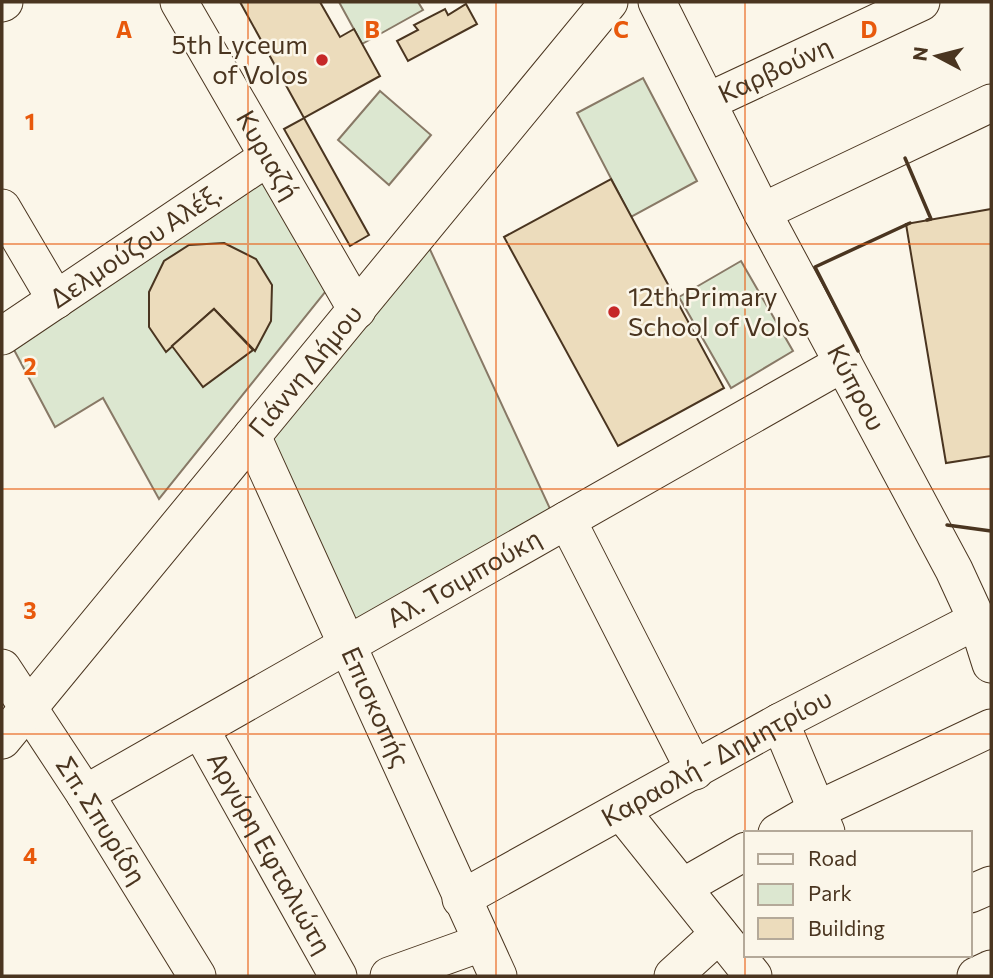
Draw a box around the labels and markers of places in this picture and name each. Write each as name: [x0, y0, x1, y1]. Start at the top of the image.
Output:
place label: 5th Lyceum of Volos: [172, 28, 308, 89]
marker: 5th Lyceum of Volos: [314, 52, 330, 68]
place label: 12th Primary School of Volos: [628, 280, 810, 341]
marker: 12th Primary School of Volos: [606, 304, 622, 320]

